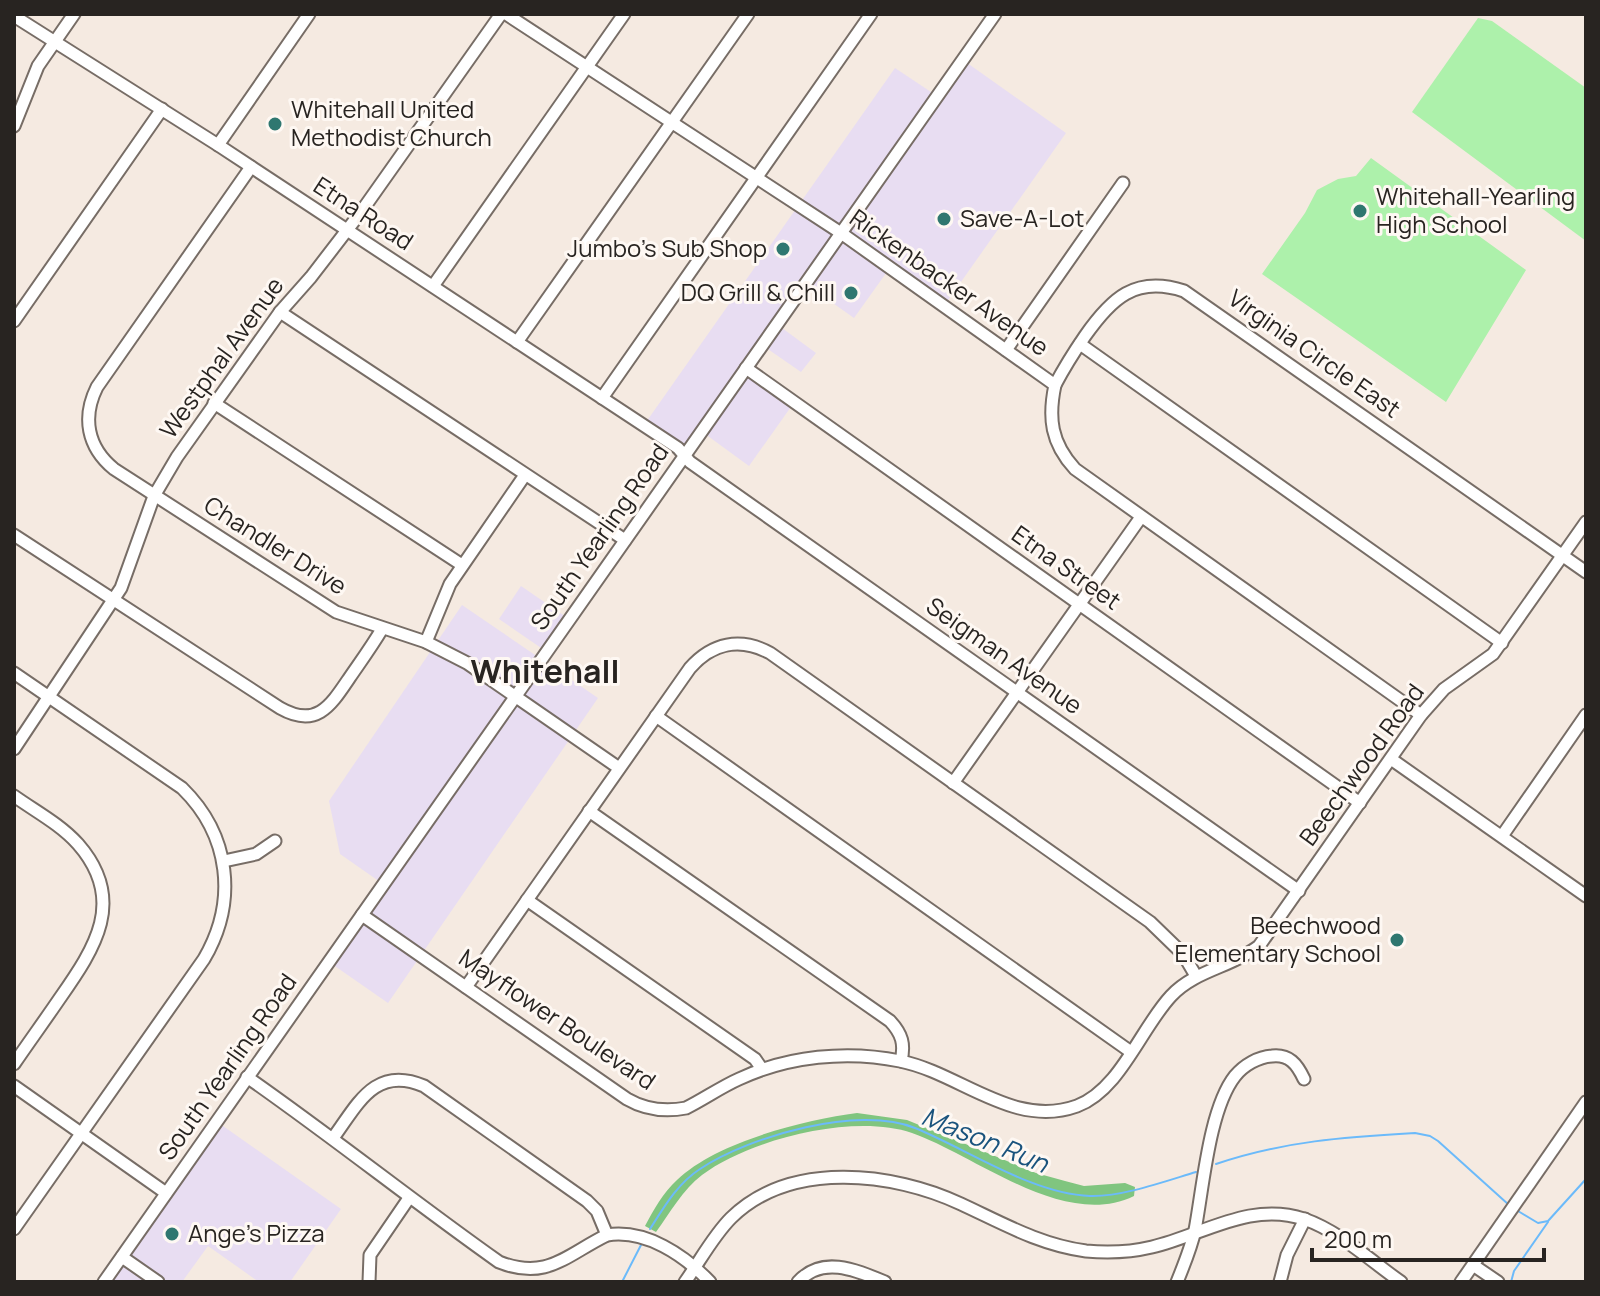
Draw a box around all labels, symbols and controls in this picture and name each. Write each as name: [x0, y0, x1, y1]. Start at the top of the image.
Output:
place label: Whitehall United Methodist Church: [291, 92, 492, 153]
marker: Whitehall United Methodist Church: [266, 115, 284, 133]
street label: Etna Road: [308, 168, 420, 257]
place label: Whitehall-Yearling High School: [1376, 179, 1575, 240]
street label: Rickenbacker Avenue: [844, 201, 1056, 363]
place label: Save-A-Lot: [960, 201, 1084, 234]
marker: Whitehall-Yearling High School: [1351, 202, 1369, 220]
marker: Save-A-Lot: [935, 210, 953, 228]
place label: Jumbo's Sub Shop: [567, 231, 767, 264]
marker: Jumbo's Sub Shop: [774, 240, 792, 258]
street label: Westphal Avenue: [151, 270, 290, 444]
place label: DQ Grill & Chill: [681, 275, 835, 308]
street label: Virginia Circle East: [1222, 281, 1408, 425]
marker: DQ Grill & Chill: [842, 284, 860, 302]
street label: South Yearling Road: [522, 436, 676, 636]
street label: Chandler Drive: [198, 488, 353, 602]
street label: Etna Street: [1006, 517, 1128, 616]
street label: Seigman Avenue: [920, 589, 1090, 721]
district label: Whitehall: [471, 649, 619, 693]
street label: Beechwood Road: [1291, 677, 1431, 852]
place label: Beechwood Elementary School: [1175, 908, 1381, 969]
marker: Beechwood Elementary School: [1388, 931, 1406, 949]
street label: Mayflower Boulevard: [453, 941, 663, 1097]
street label: South Yearling Road: [150, 966, 304, 1166]
water label: Mason Run: [917, 1097, 1055, 1181]
scale bar: [1312, 1212, 1544, 1262]
place label: Ange's Pizza: [188, 1216, 325, 1249]
text: 200 m: [1324, 1222, 1392, 1255]
marker: Ange's Pizza: [163, 1225, 181, 1243]

